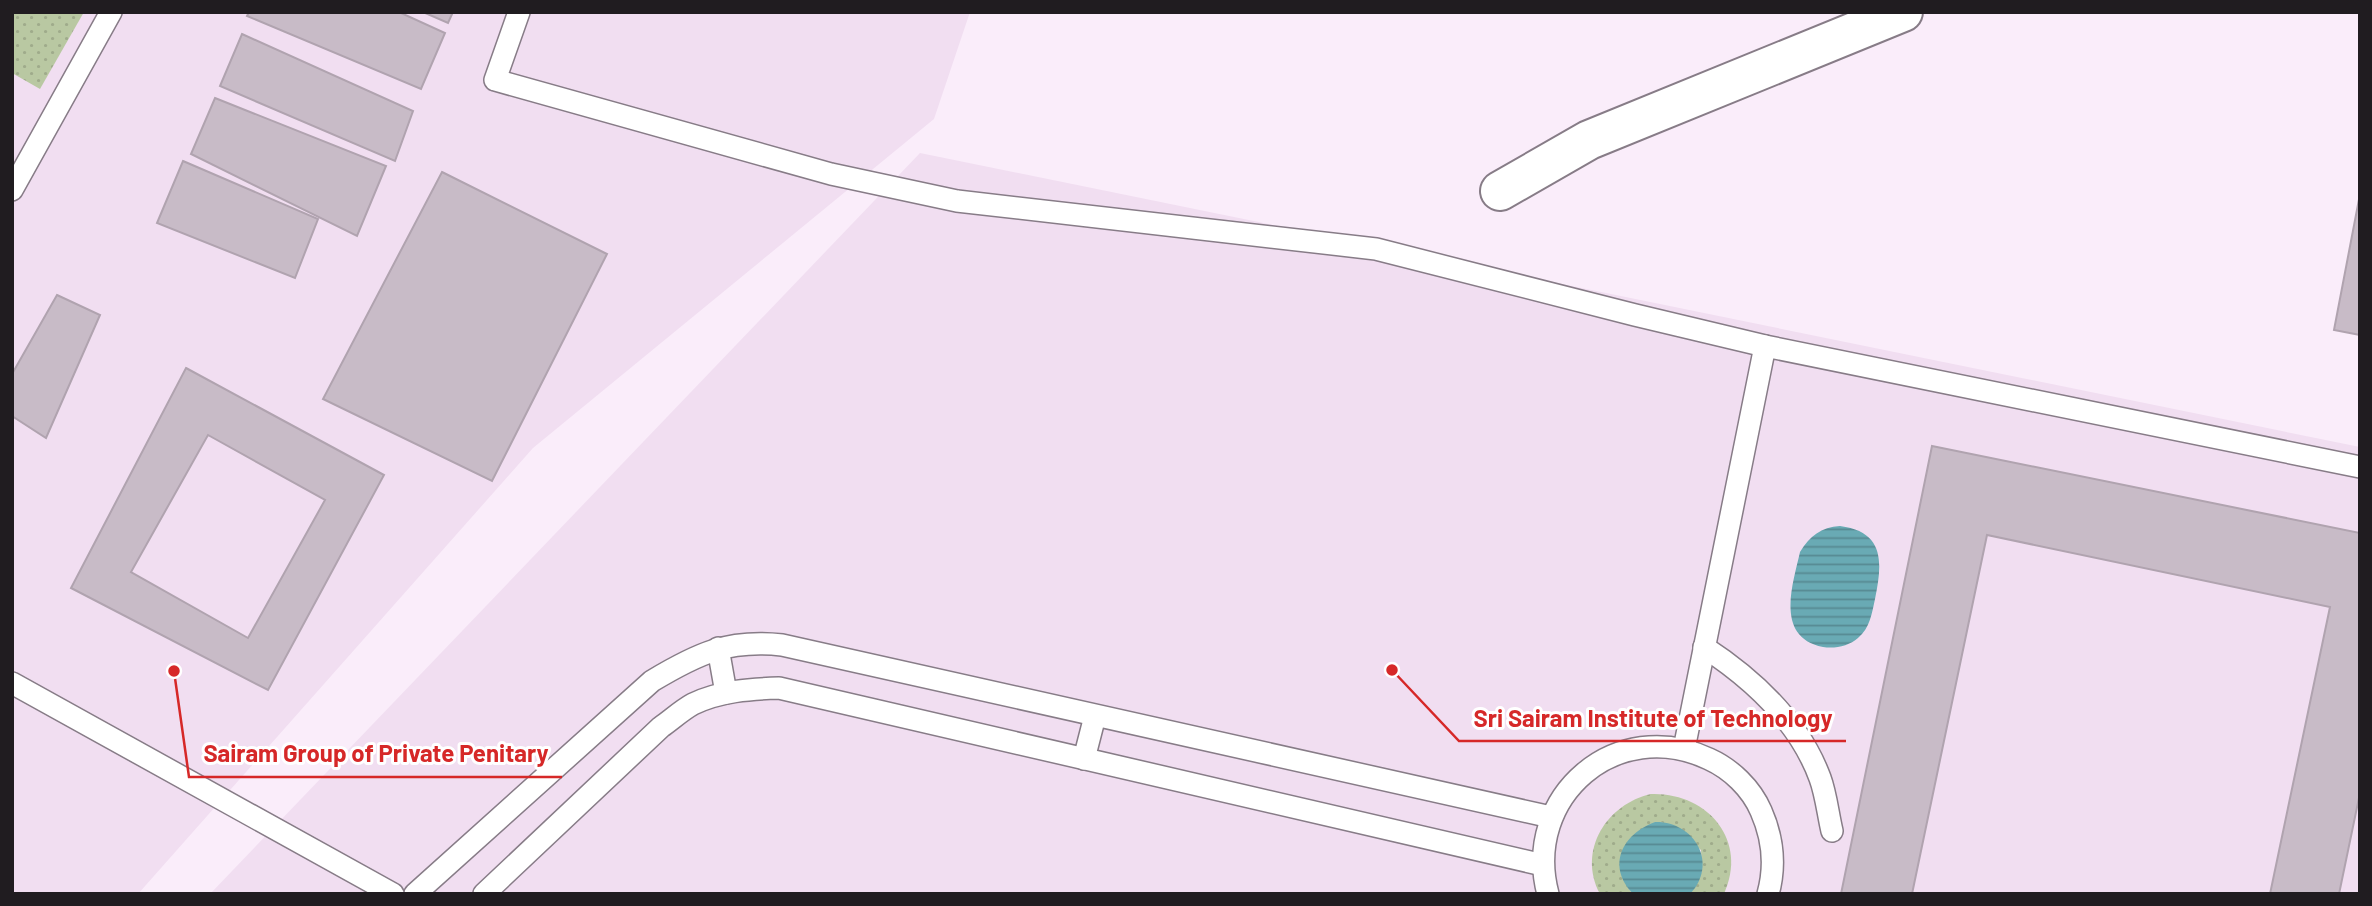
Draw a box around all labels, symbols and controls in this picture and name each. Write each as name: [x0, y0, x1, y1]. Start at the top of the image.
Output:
callout: Sri Sairam Institute of Technology: [1459, 696, 1846, 741]
text: Sri Sairam Institute of Technology: [1474, 703, 1833, 732]
callout: Sairam Group of Private Penitary: [189, 732, 562, 777]
text: Sairam Group of Private Penitary: [203, 738, 549, 767]

